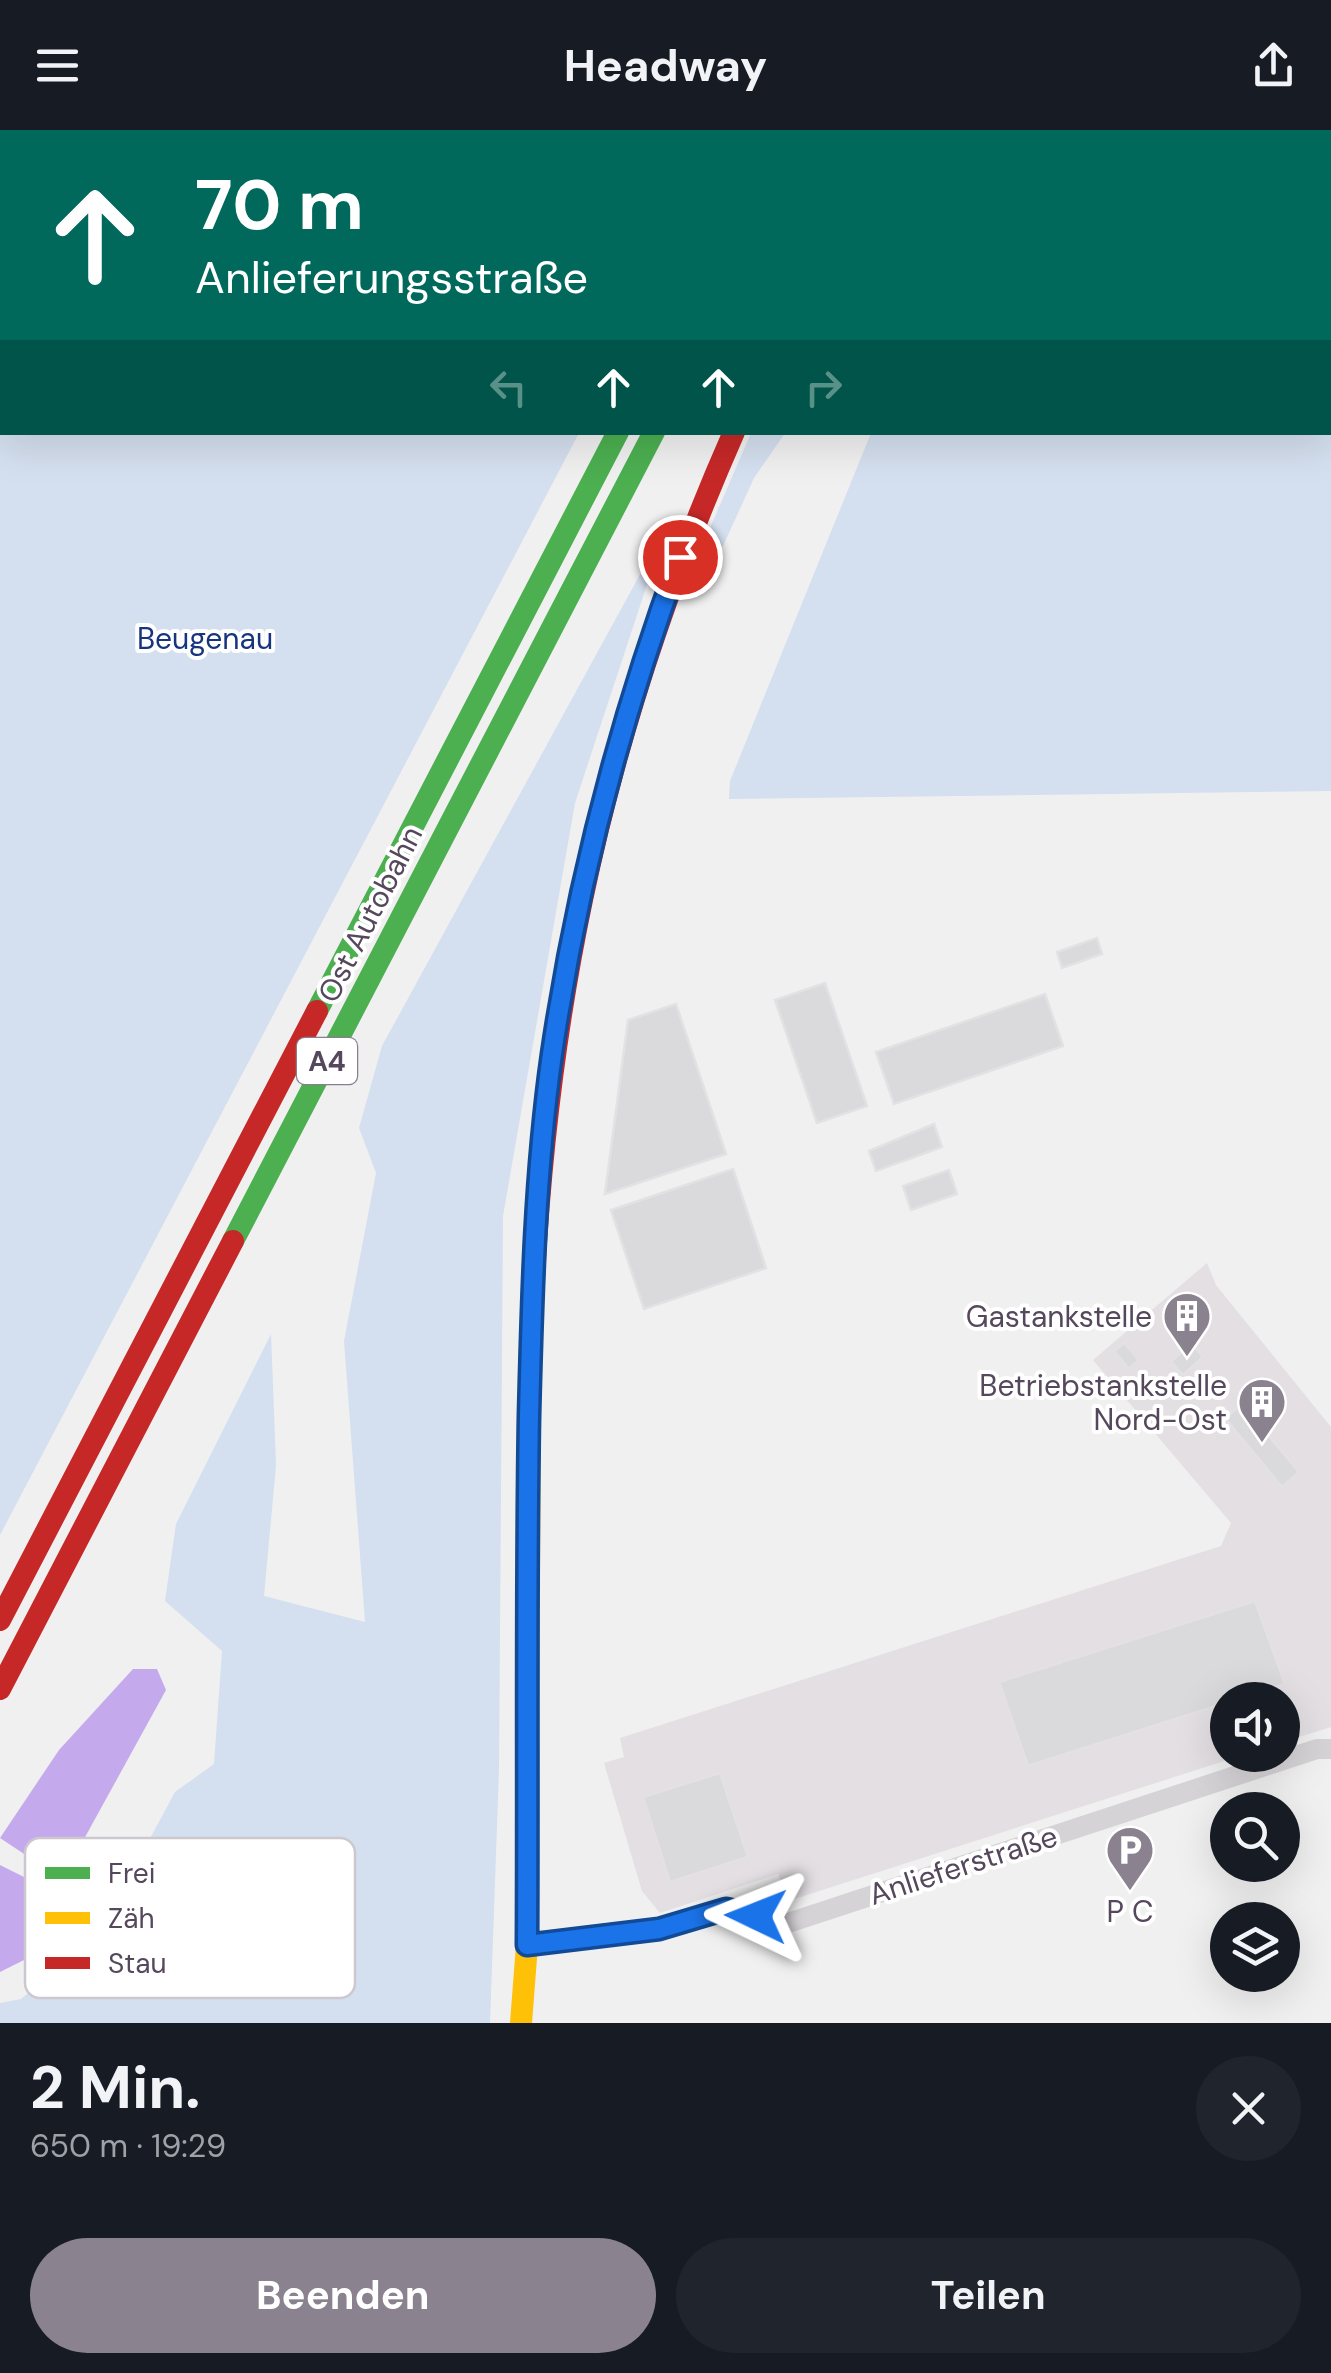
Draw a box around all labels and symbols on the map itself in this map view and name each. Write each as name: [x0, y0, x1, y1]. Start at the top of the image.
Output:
pin: [638, 515, 723, 600]
park label: Beugenau: [137, 619, 273, 658]
street label: Ost Autobahn: [309, 819, 431, 1009]
road number: A4: [297, 1038, 357, 1084]
building icon: Gastankstelle: [1161, 1290, 1213, 1358]
place label: Gastankstelle: [966, 1297, 1152, 1336]
place label: Betriebstankstelle Nord-Ost: [979, 1366, 1227, 1439]
building icon: Betriebstankstelle Nord-Ost: [1236, 1376, 1288, 1444]
street label: Anlieferstraße: [864, 1816, 1062, 1914]
parking icon: P C: [1104, 1824, 1156, 1892]
legend: [25, 1838, 355, 1998]
text: Frei: [108, 1855, 155, 1892]
position arrow: [704, 1864, 808, 1968]
place label: P C: [1107, 1892, 1153, 1931]
text: Zäh: [108, 1900, 154, 1937]
text: Stau: [108, 1945, 167, 1982]

